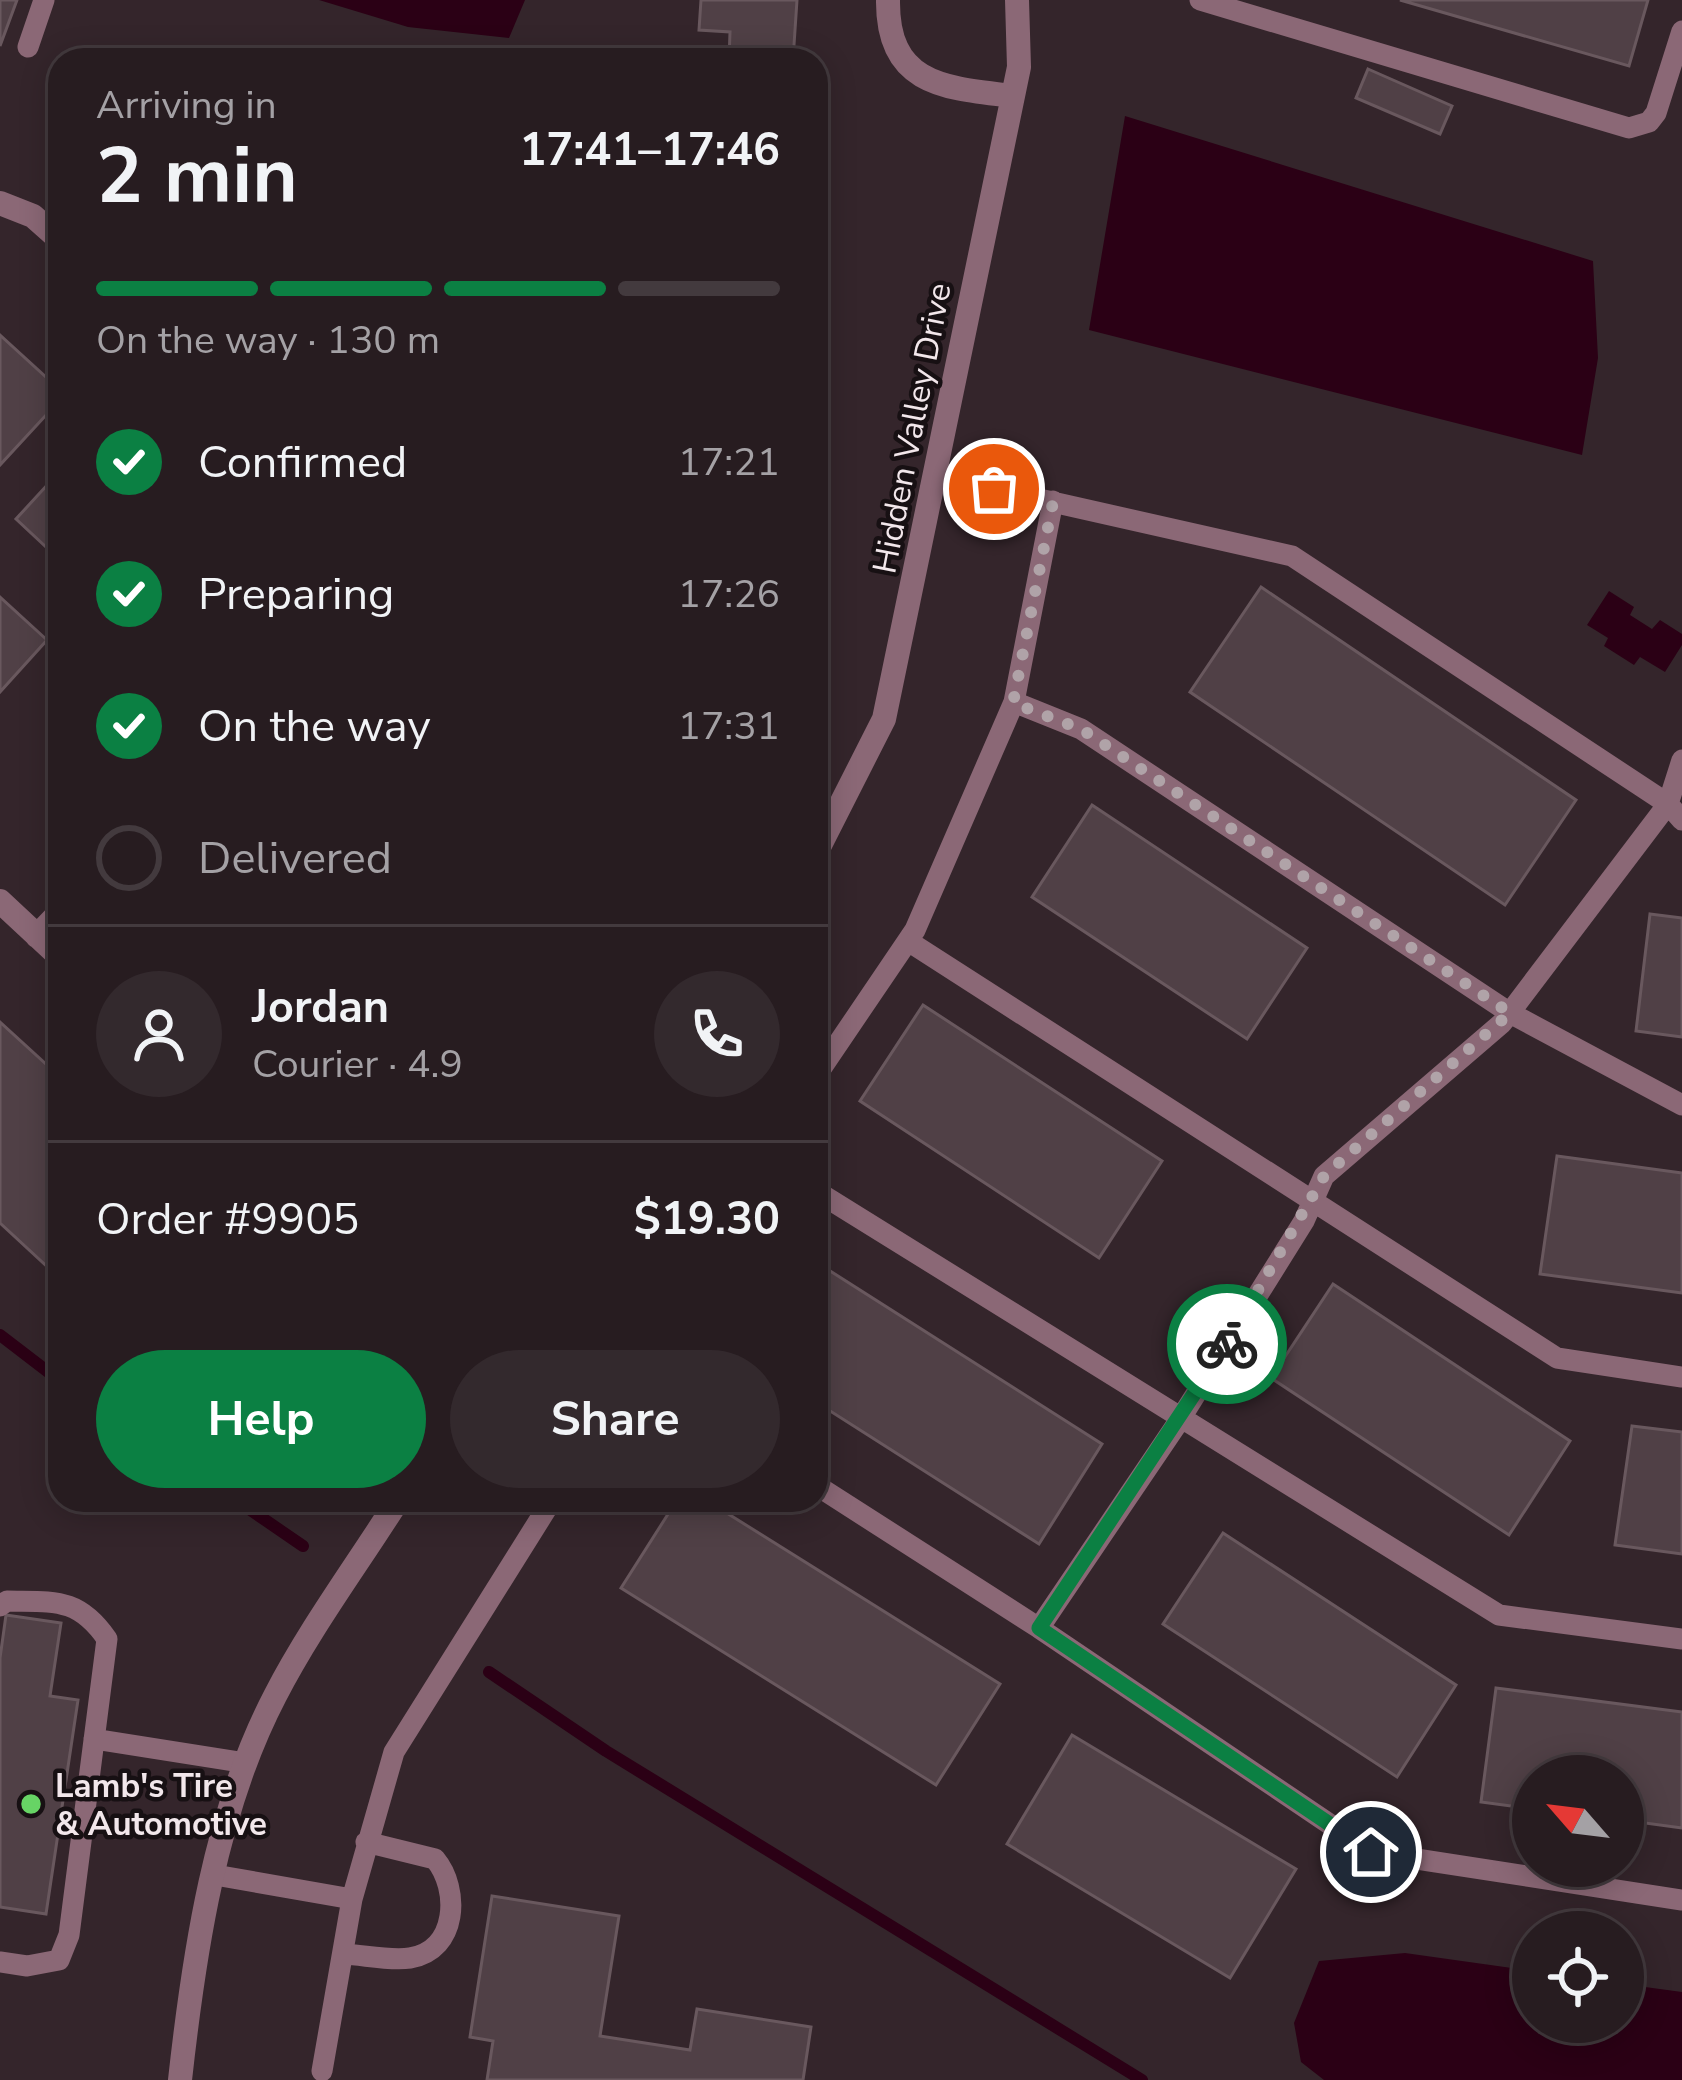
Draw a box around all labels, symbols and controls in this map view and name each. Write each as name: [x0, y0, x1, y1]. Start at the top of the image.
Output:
text: Arriving in: [96, 79, 277, 132]
text: 17:41–17:46: [519, 120, 780, 181]
text: 2 min: [96, 123, 298, 230]
street label: Hidden Valley Drive: [862, 279, 963, 577]
text: On the way · 130 m: [96, 314, 440, 367]
icon: check: [96, 429, 162, 495]
text: Confirmed: [198, 432, 407, 493]
text: 17:21: [678, 436, 780, 489]
pin: [943, 438, 1045, 540]
icon: bag: [961, 456, 1027, 522]
icon: check: [96, 561, 162, 627]
text: Preparing: [198, 564, 394, 625]
text: 17:26: [678, 568, 780, 621]
icon: check: [96, 693, 162, 759]
text: On the way: [198, 696, 431, 757]
text: 17:31: [678, 700, 780, 753]
text: Delivered: [198, 828, 392, 889]
button: person: [96, 971, 222, 1097]
button: phone: [654, 971, 780, 1097]
text: Jordan: [252, 977, 389, 1038]
text: Courier · 4.9: [252, 1038, 463, 1091]
text: Order #9905: [96, 1189, 359, 1250]
text: $19.30: [634, 1189, 780, 1250]
courier: [1167, 1284, 1287, 1404]
icon: bike: [1194, 1311, 1260, 1377]
button: Help: [96, 1350, 426, 1488]
button: Share: [450, 1350, 780, 1488]
north arrow: [1512, 1755, 1644, 1887]
map controls: [1512, 1755, 1644, 2043]
place label: Lamb's Tire & Automotive: [55, 1764, 267, 1847]
marker: Lamb's Tire & Automotive: [18, 1791, 44, 1817]
pin: [1320, 1801, 1422, 1903]
icon: home: [1338, 1819, 1404, 1885]
button: locate: [1512, 1911, 1644, 2043]

